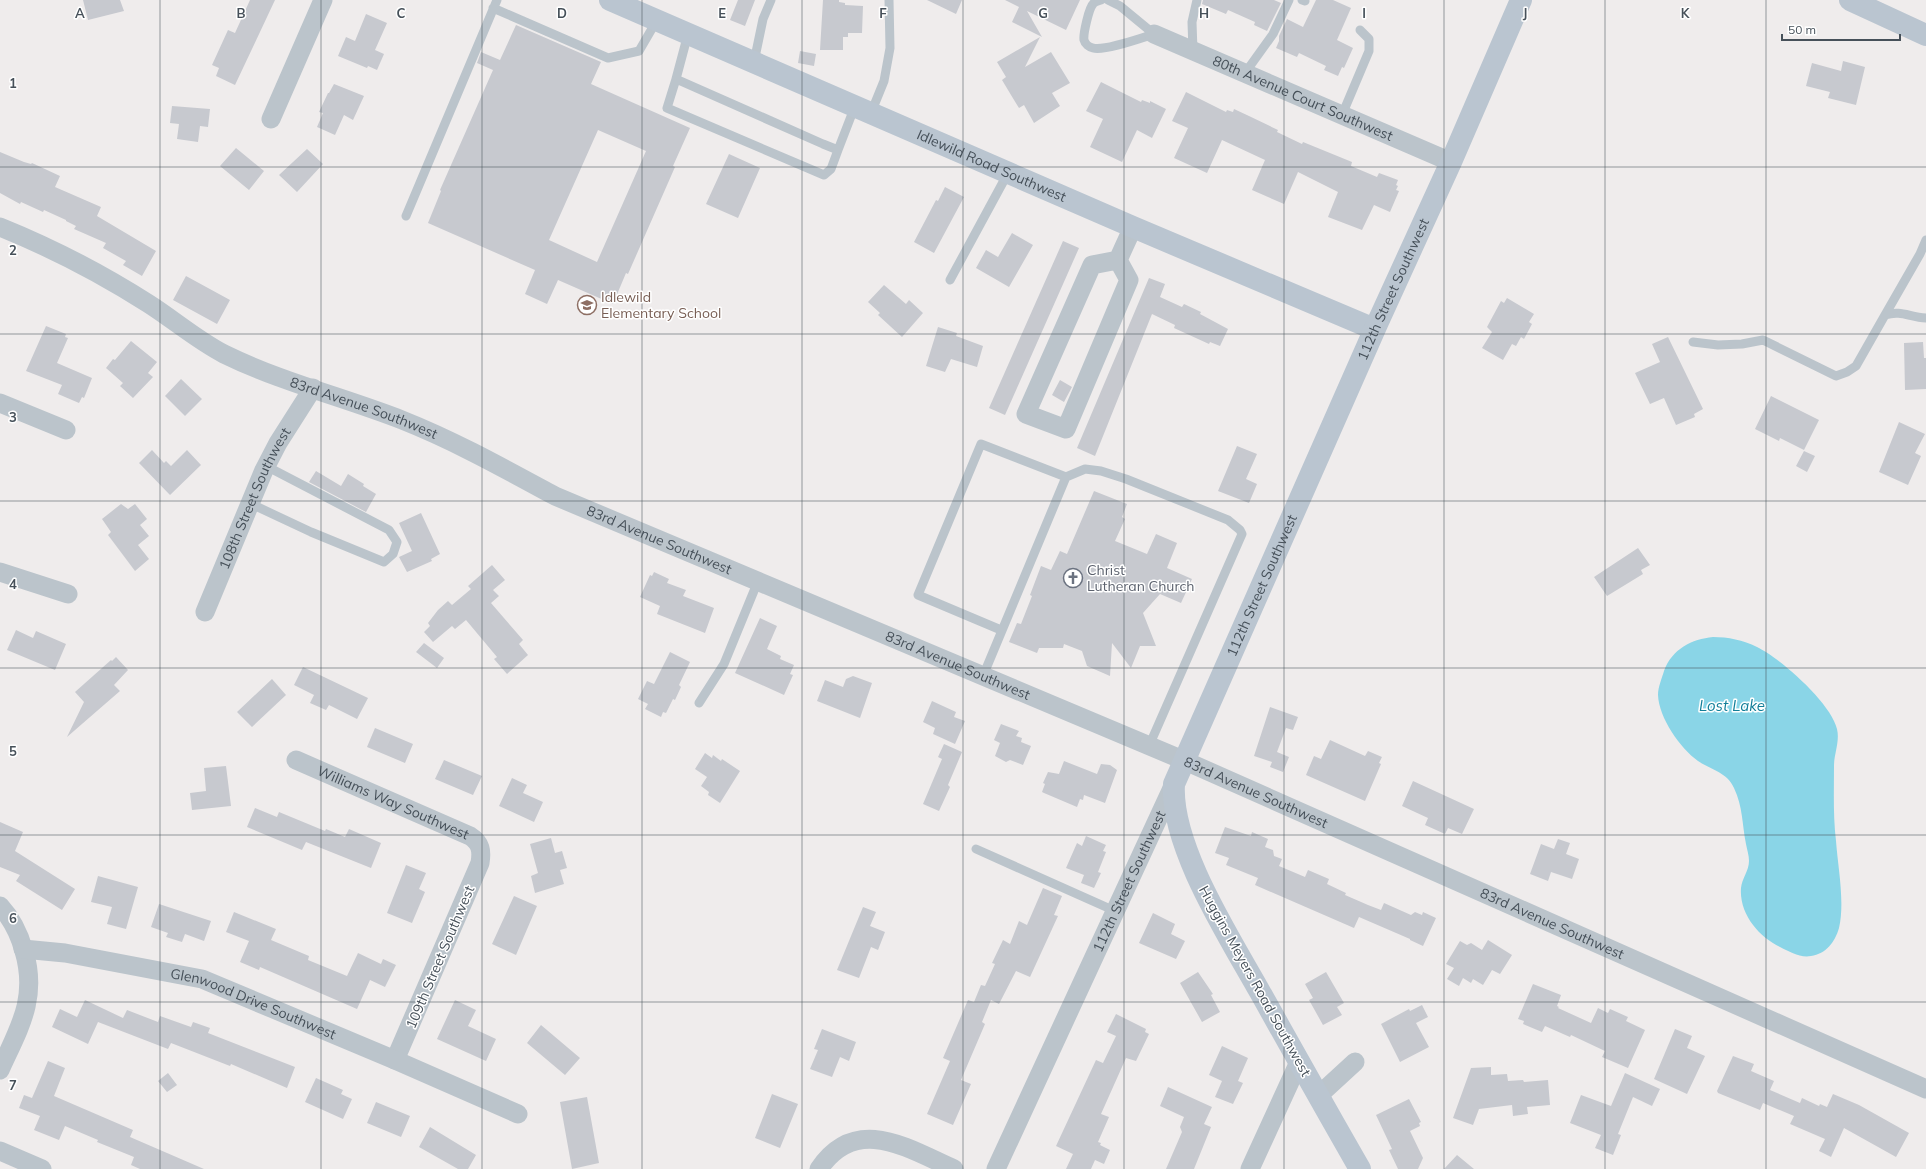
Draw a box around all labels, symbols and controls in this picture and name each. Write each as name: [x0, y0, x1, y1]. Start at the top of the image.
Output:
text: A: [75, 5, 85, 21]
text: B: [237, 5, 246, 21]
text: C: [397, 5, 406, 21]
text: D: [557, 5, 567, 21]
text: E: [718, 5, 726, 21]
text: F: [879, 5, 887, 21]
text: G: [1038, 5, 1048, 21]
text: H: [1199, 5, 1209, 21]
text: I: [1362, 5, 1366, 21]
text: J: [1523, 5, 1527, 21]
text: K: [1681, 5, 1691, 21]
scale bar: [1782, 16, 1900, 42]
text: 50 m: [1788, 22, 1816, 37]
street label: 80th Avenue Court Southwest: [1210, 51, 1396, 145]
text: 1: [9, 75, 17, 91]
street label: Idlewild Road Southwest: [914, 125, 1069, 206]
street label: 112th Street Southwest: [1353, 215, 1433, 363]
text: 2: [9, 242, 17, 258]
place label: Idlewild Elementary School: [601, 288, 721, 322]
school or university icon: Idlewild Elementary School: [576, 294, 598, 316]
street label: 83rd Avenue Southwest: [288, 373, 441, 443]
text: 3: [9, 409, 17, 425]
street label: 108th Street Southwest: [215, 424, 295, 572]
street label: 83rd Avenue Southwest: [584, 501, 734, 578]
street label: 112th Street Southwest: [1222, 511, 1301, 659]
place label: Christ Lutheran Church: [1087, 561, 1195, 595]
church icon: Christ Lutheran Church: [1062, 567, 1084, 589]
text: 4: [9, 576, 17, 592]
street label: 83rd Avenue Southwest: [883, 627, 1033, 704]
water label: Lost Lake: [1699, 696, 1765, 715]
text: 5: [9, 743, 17, 759]
street label: 83rd Avenue Southwest: [1181, 753, 1331, 832]
street label: Williams Way Southwest: [314, 761, 472, 843]
street label: 112th Street Southwest: [1089, 808, 1170, 955]
street label: 109th Street Southwest: [402, 883, 478, 1031]
street label: Huggins Meyers Road Southwest: [1195, 883, 1315, 1080]
street label: 83rd Avenue Southwest: [1477, 884, 1627, 963]
text: 6: [9, 910, 17, 926]
street label: Glenwood Drive Southwest: [169, 964, 339, 1043]
text: 7: [9, 1077, 17, 1093]

